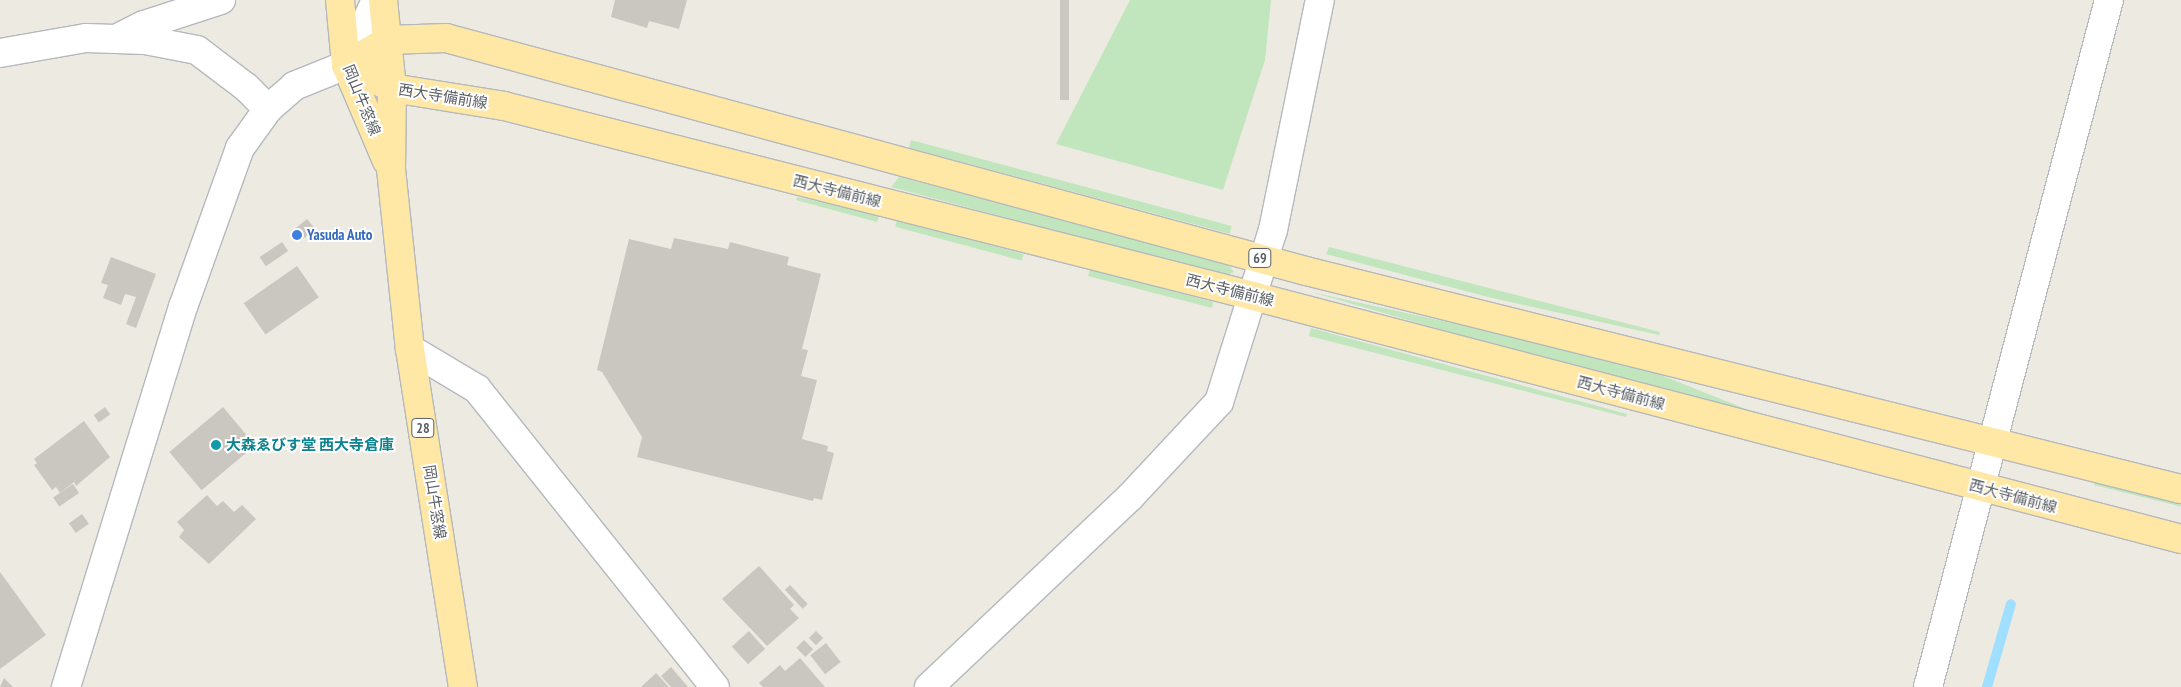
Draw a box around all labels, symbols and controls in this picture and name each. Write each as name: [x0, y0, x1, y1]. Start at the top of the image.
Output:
street label: 岡山牛窓線: [340, 62, 384, 138]
street label: 西大寺備前線: [397, 80, 489, 112]
street label: 西大寺備前線: [791, 171, 883, 211]
place label: Yasuda Auto: [307, 226, 373, 244]
marker: Yasuda Auto: [291, 229, 303, 241]
road number: 69: [1248, 247, 1272, 270]
street label: 西大寺備前線: [1184, 270, 1276, 310]
street label: 西大寺備前線: [1575, 373, 1667, 413]
road number: 28: [410, 416, 436, 439]
place label: 大森ゑびす堂 西大寺倉庫: [226, 436, 394, 454]
marker: 大森ゑびす堂 西大寺倉庫: [210, 439, 222, 451]
street label: 岡山牛窓線: [420, 464, 450, 540]
street label: 西大寺備前線: [1967, 476, 2059, 516]

